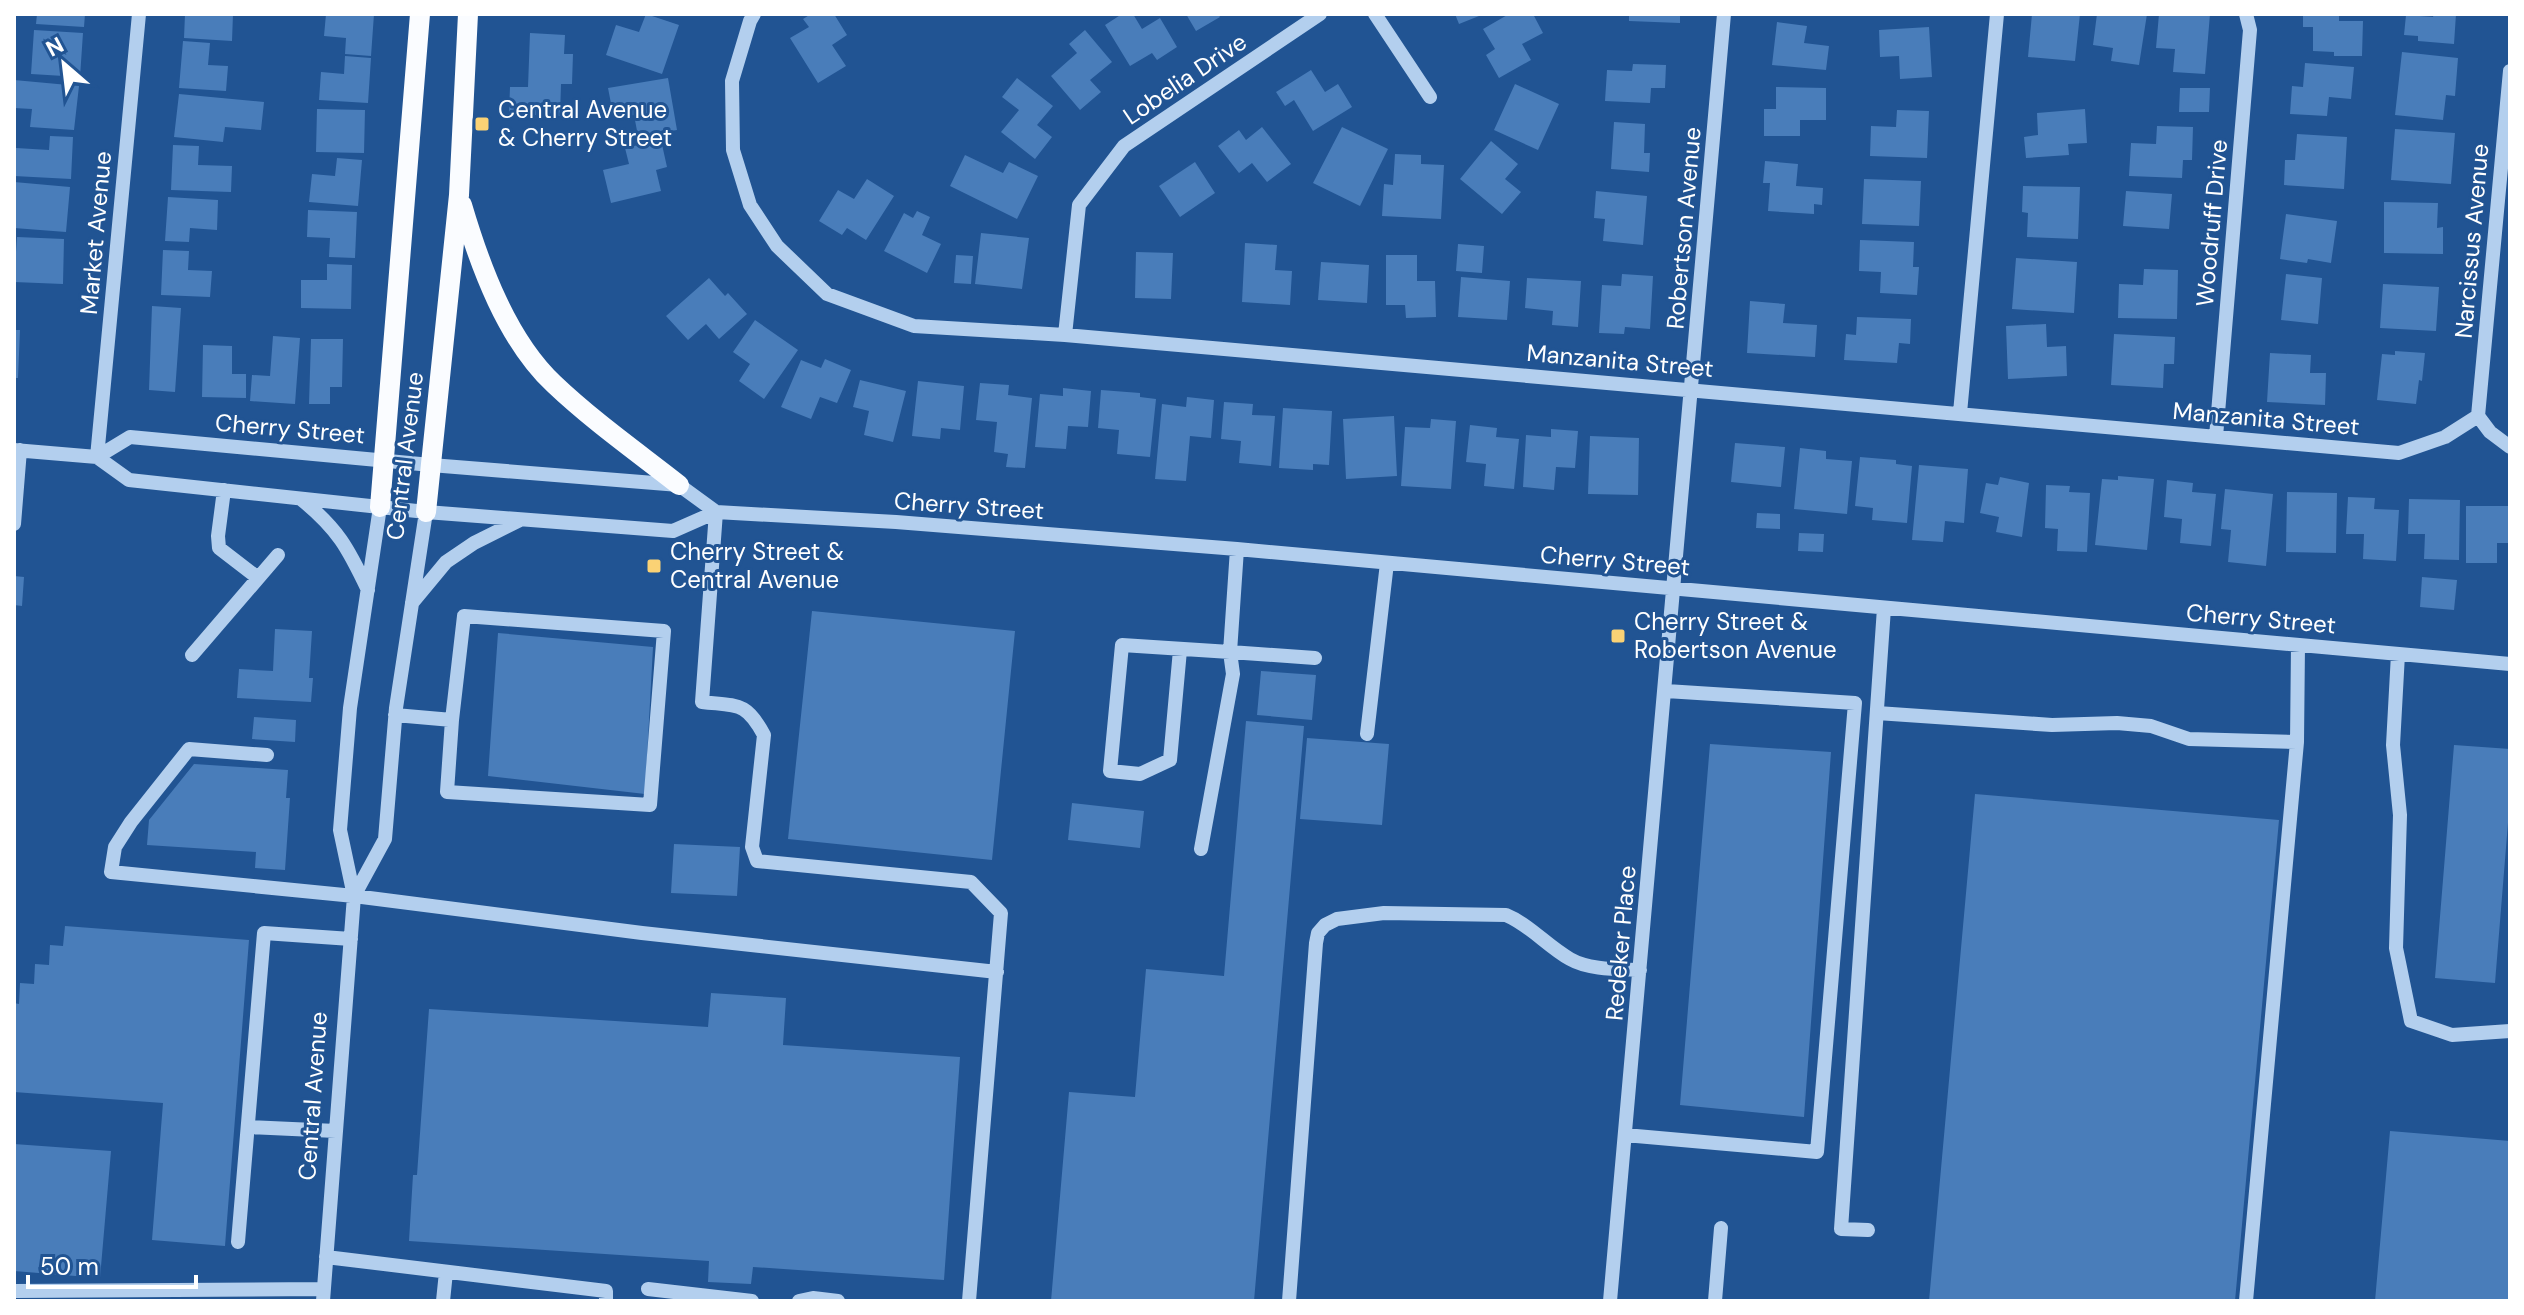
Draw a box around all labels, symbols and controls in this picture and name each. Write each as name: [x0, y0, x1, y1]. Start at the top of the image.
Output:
north arrow: [24, 24, 104, 104]
street label: Lobelia Drive: [1117, 26, 1252, 131]
text: N: [41, 30, 69, 63]
place label: Central Avenue & Cherry Street: [498, 94, 672, 153]
marker: Central Avenue & Cherry Street: [473, 115, 491, 133]
street label: Robertson Avenue: [1659, 126, 1708, 330]
street label: Woodruff Drive: [2189, 138, 2234, 308]
street label: Narcissus Avenue: [2448, 142, 2495, 340]
street label: Market Avenue: [73, 150, 118, 316]
street label: Manzanita Street: [1525, 337, 1715, 384]
street label: Central Avenue: [379, 370, 430, 542]
street label: Manzanita Street: [2171, 395, 2361, 442]
street label: Cherry Street: [214, 407, 366, 450]
street label: Cherry Street: [893, 485, 1045, 526]
place label: Cherry Street & Central Avenue: [670, 536, 845, 595]
street label: Cherry Street: [1539, 539, 1691, 582]
marker: Cherry Street & Central Avenue: [645, 557, 663, 575]
street label: Cherry Street: [2185, 597, 2337, 640]
place label: Cherry Street & Robertson Avenue: [1634, 606, 1837, 665]
marker: Cherry Street & Robertson Avenue: [1609, 627, 1627, 645]
street label: Redeker Place: [1598, 864, 1643, 1022]
street label: Central Avenue: [291, 1010, 334, 1181]
scale bar: [28, 1239, 196, 1289]
text: 50 m: [40, 1251, 99, 1282]

